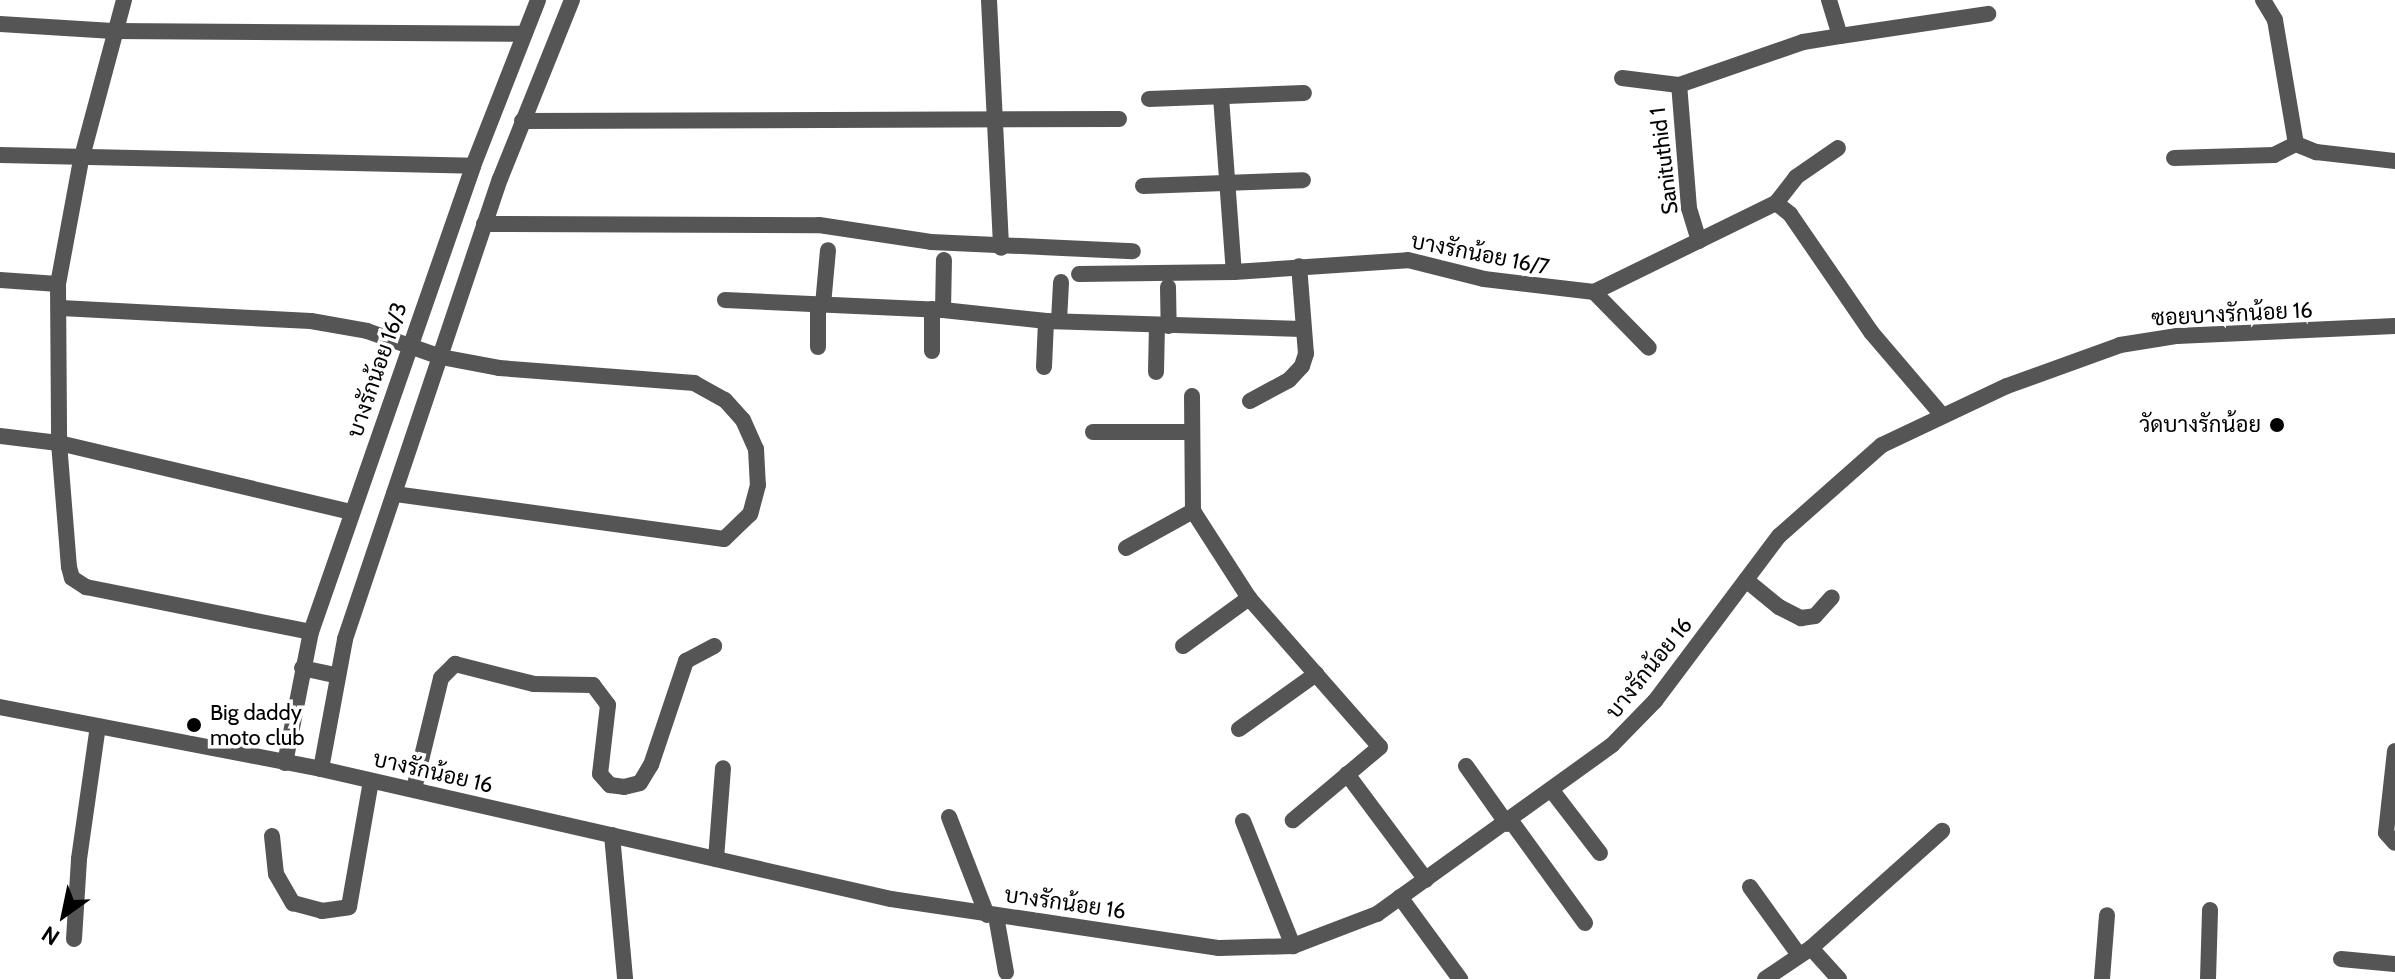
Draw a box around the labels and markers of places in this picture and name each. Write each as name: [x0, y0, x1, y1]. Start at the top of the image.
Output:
place label: วัดบางรักน้อย: [2139, 412, 2261, 438]
marker: วัดบางรักน้อย: [2268, 416, 2286, 434]
place label: Big daddy moto club: [210, 699, 305, 750]
marker: Big daddy moto club: [185, 716, 203, 734]

